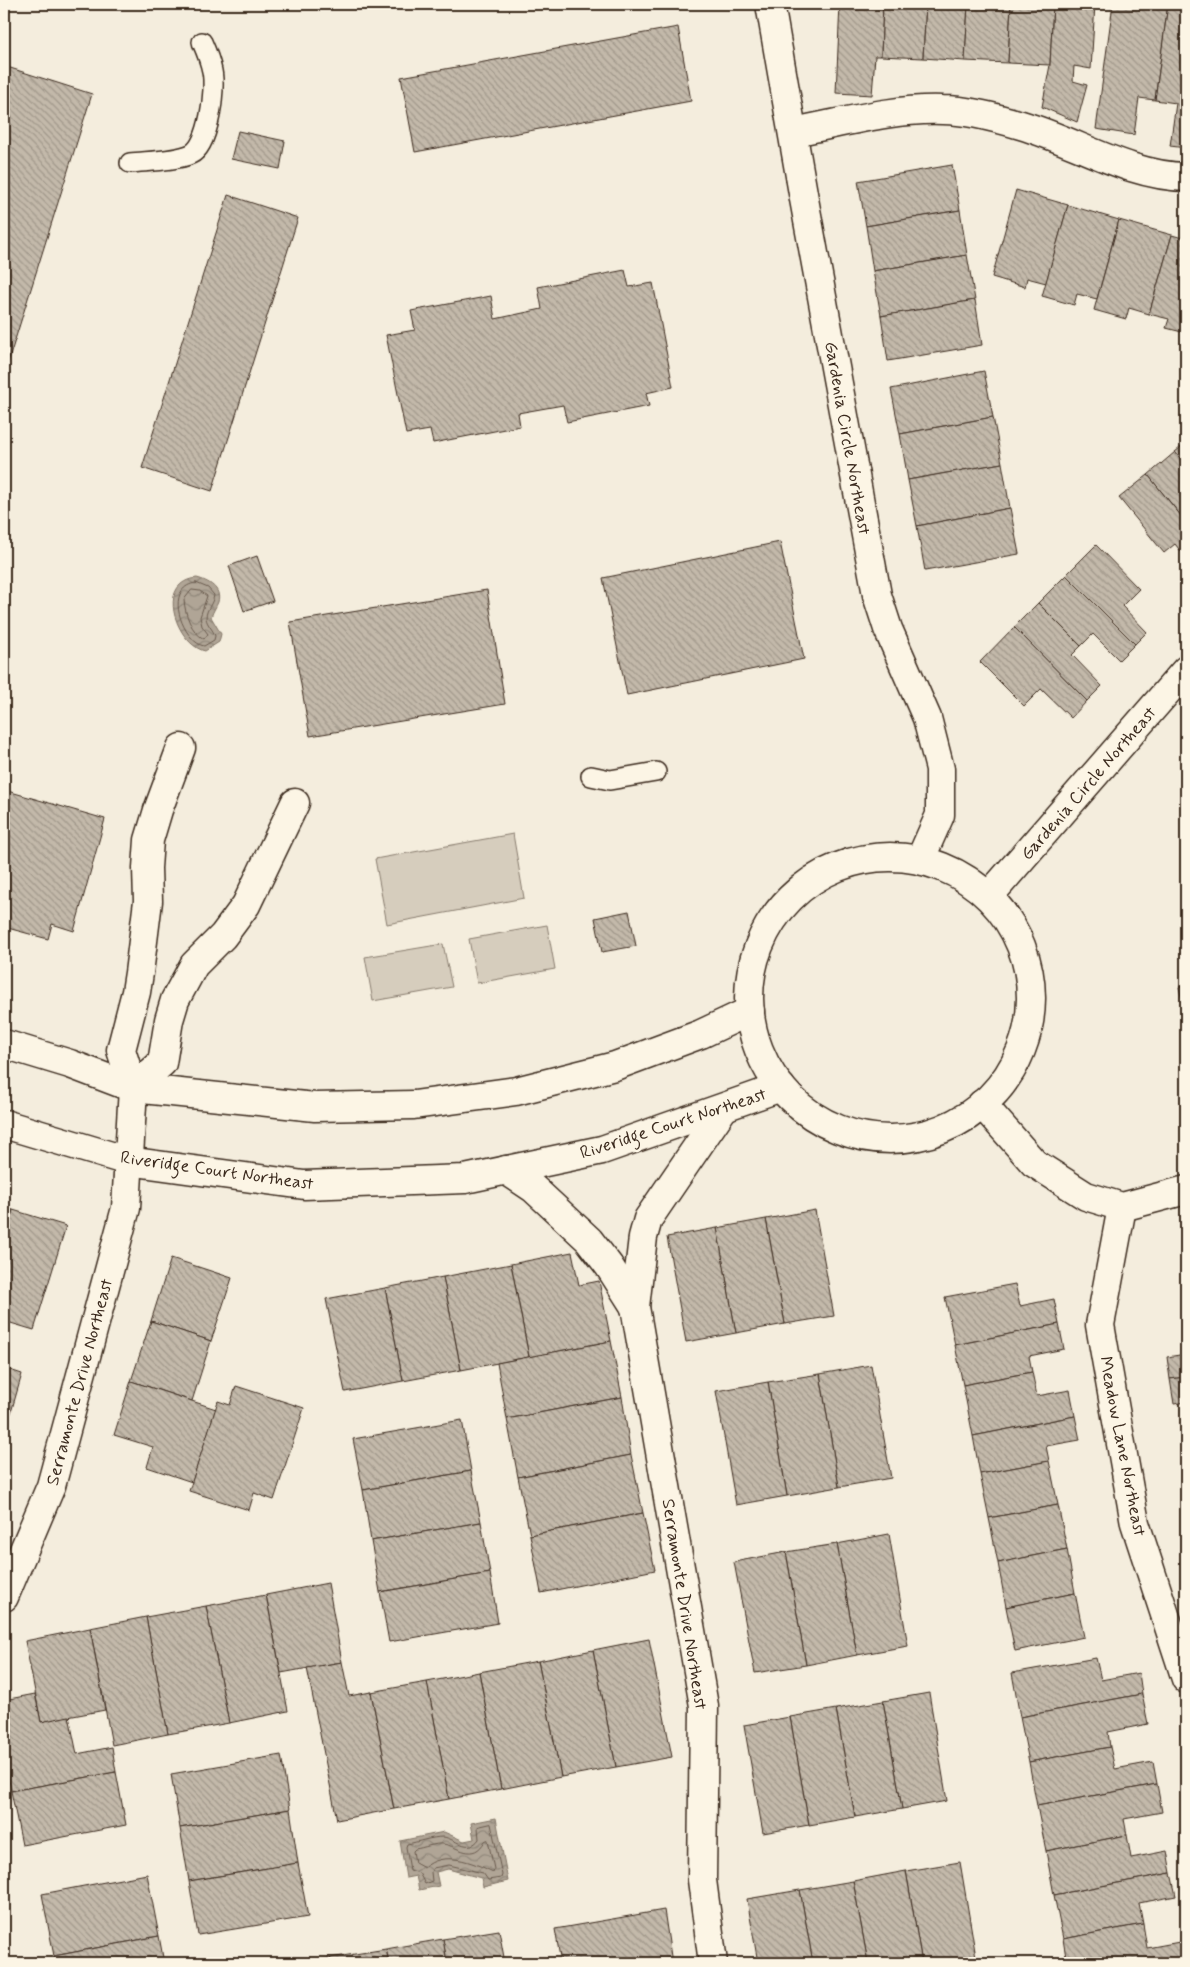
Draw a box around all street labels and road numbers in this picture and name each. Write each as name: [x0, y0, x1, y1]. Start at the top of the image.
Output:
street label: Gardenia Circle Northeast: [818, 340, 876, 537]
street label: Gardenia Circle Northeast: [1015, 701, 1162, 865]
street label: Riveridge Court Northeast: [577, 1082, 771, 1167]
street label: Riveridge Court Northeast: [119, 1146, 315, 1198]
street label: Serramonte Drive Northeast: [41, 1276, 119, 1488]
street label: Meadow Lane Northeast: [1093, 1354, 1151, 1539]
street label: Serramonte Drive Northeast: [655, 1497, 713, 1712]

